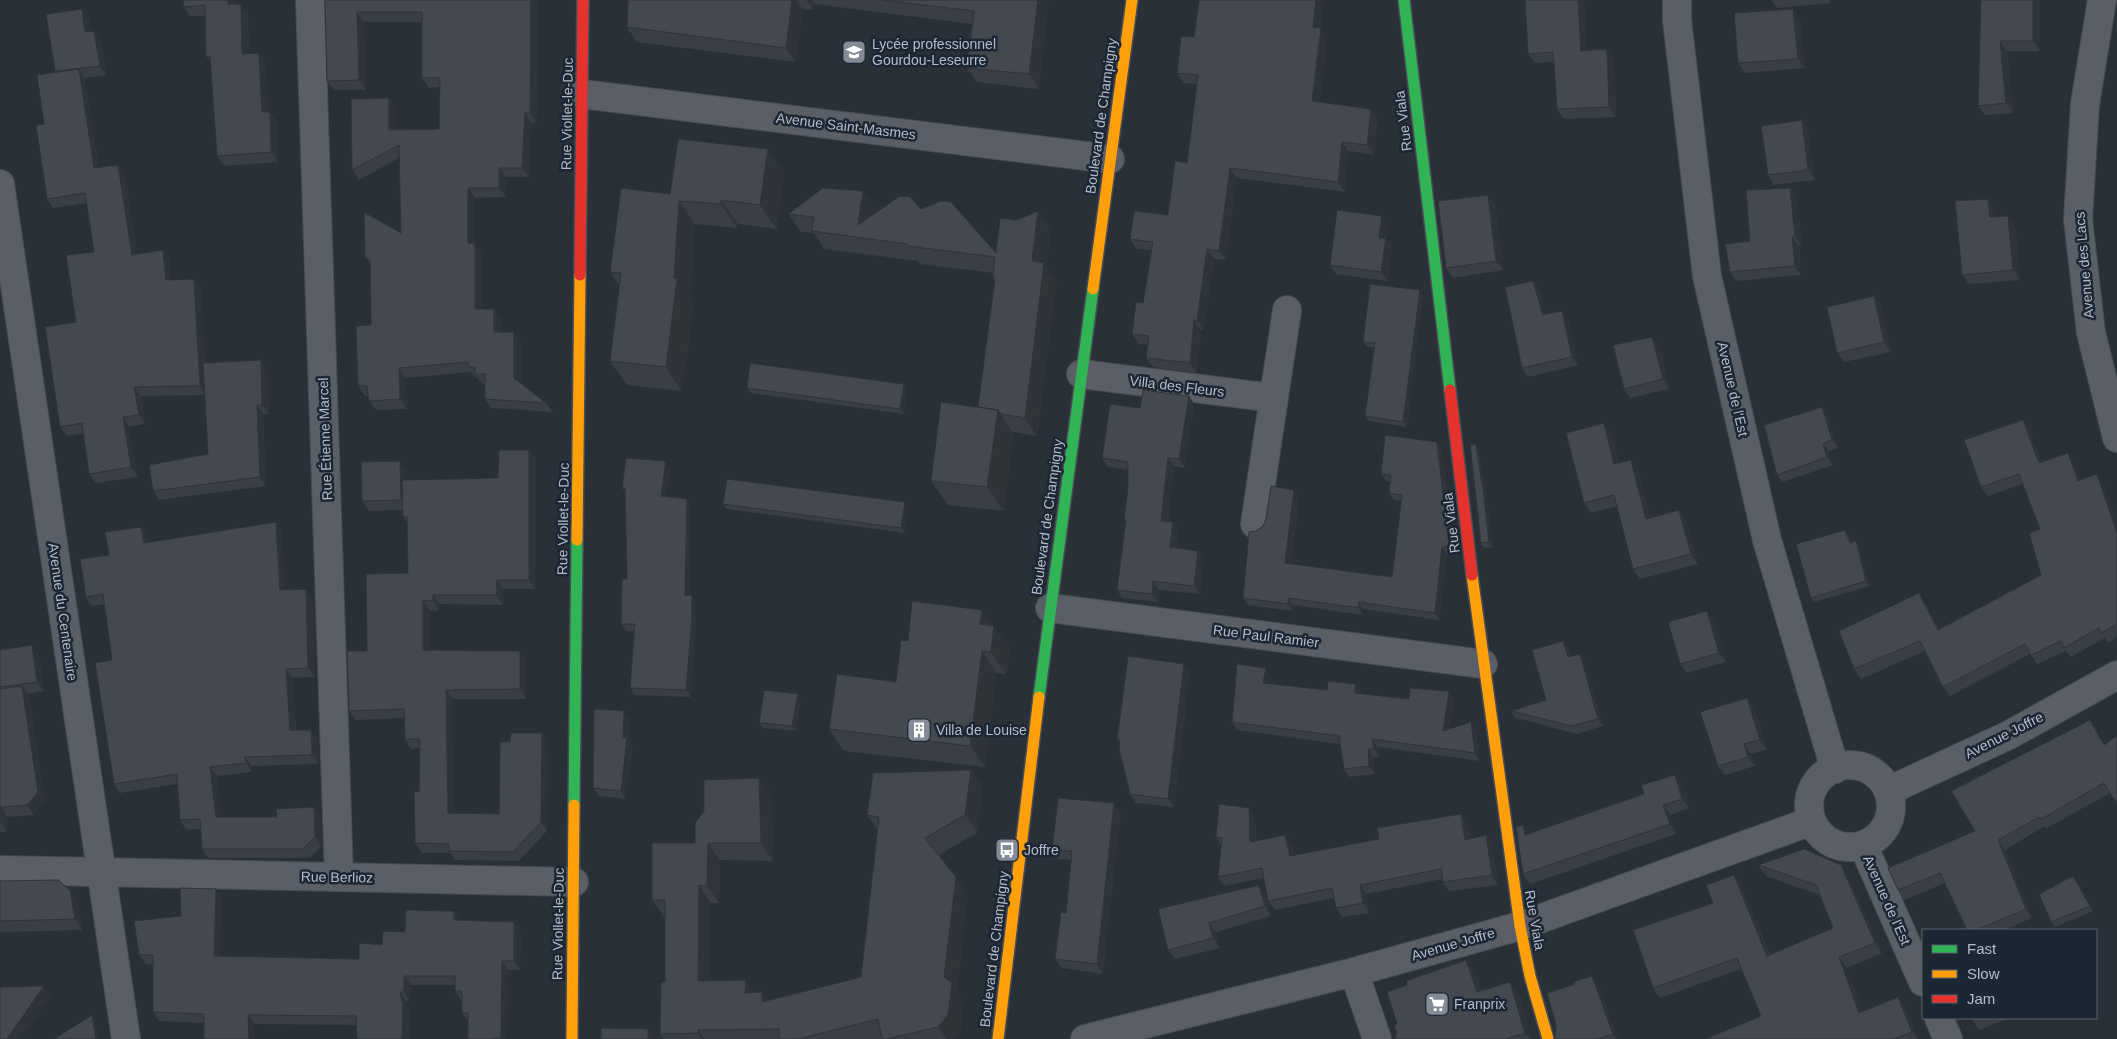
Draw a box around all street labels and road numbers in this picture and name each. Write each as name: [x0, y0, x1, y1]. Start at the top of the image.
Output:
street label: Boulevard de Champigny: [1082, 37, 1120, 195]
street label: Rue Viollet-le-Duc: [558, 58, 576, 170]
street label: Rue Viala: [1391, 90, 1415, 152]
street label: Avenue Saint-Masmes: [775, 109, 917, 143]
street label: Avenue des Lacs: [2071, 211, 2097, 319]
street label: Avenue de l'Est: [1714, 340, 1752, 438]
street label: Villa des Fleurs: [1129, 372, 1225, 400]
street label: Rue Étienne Marcel: [315, 377, 335, 501]
street label: Boulevard de Champigny: [1028, 438, 1066, 596]
street label: Rue Viollet-le-Duc: [554, 463, 572, 575]
street label: Rue Viala: [1439, 492, 1463, 554]
street label: Avenue du Centenaire: [45, 542, 81, 682]
street label: Rue Paul Ramier: [1212, 622, 1320, 650]
street label: Avenue Joffre: [1962, 708, 2046, 762]
street label: Avenue de l'Est: [1860, 853, 1914, 947]
street label: Rue Berlioz: [301, 868, 373, 886]
street label: Rue Viollet-le-Duc: [549, 868, 567, 980]
street label: Boulevard de Champigny: [976, 870, 1012, 1028]
street label: Rue Viala: [1522, 889, 1548, 951]
street label: Avenue Joffre: [1410, 924, 1497, 964]

